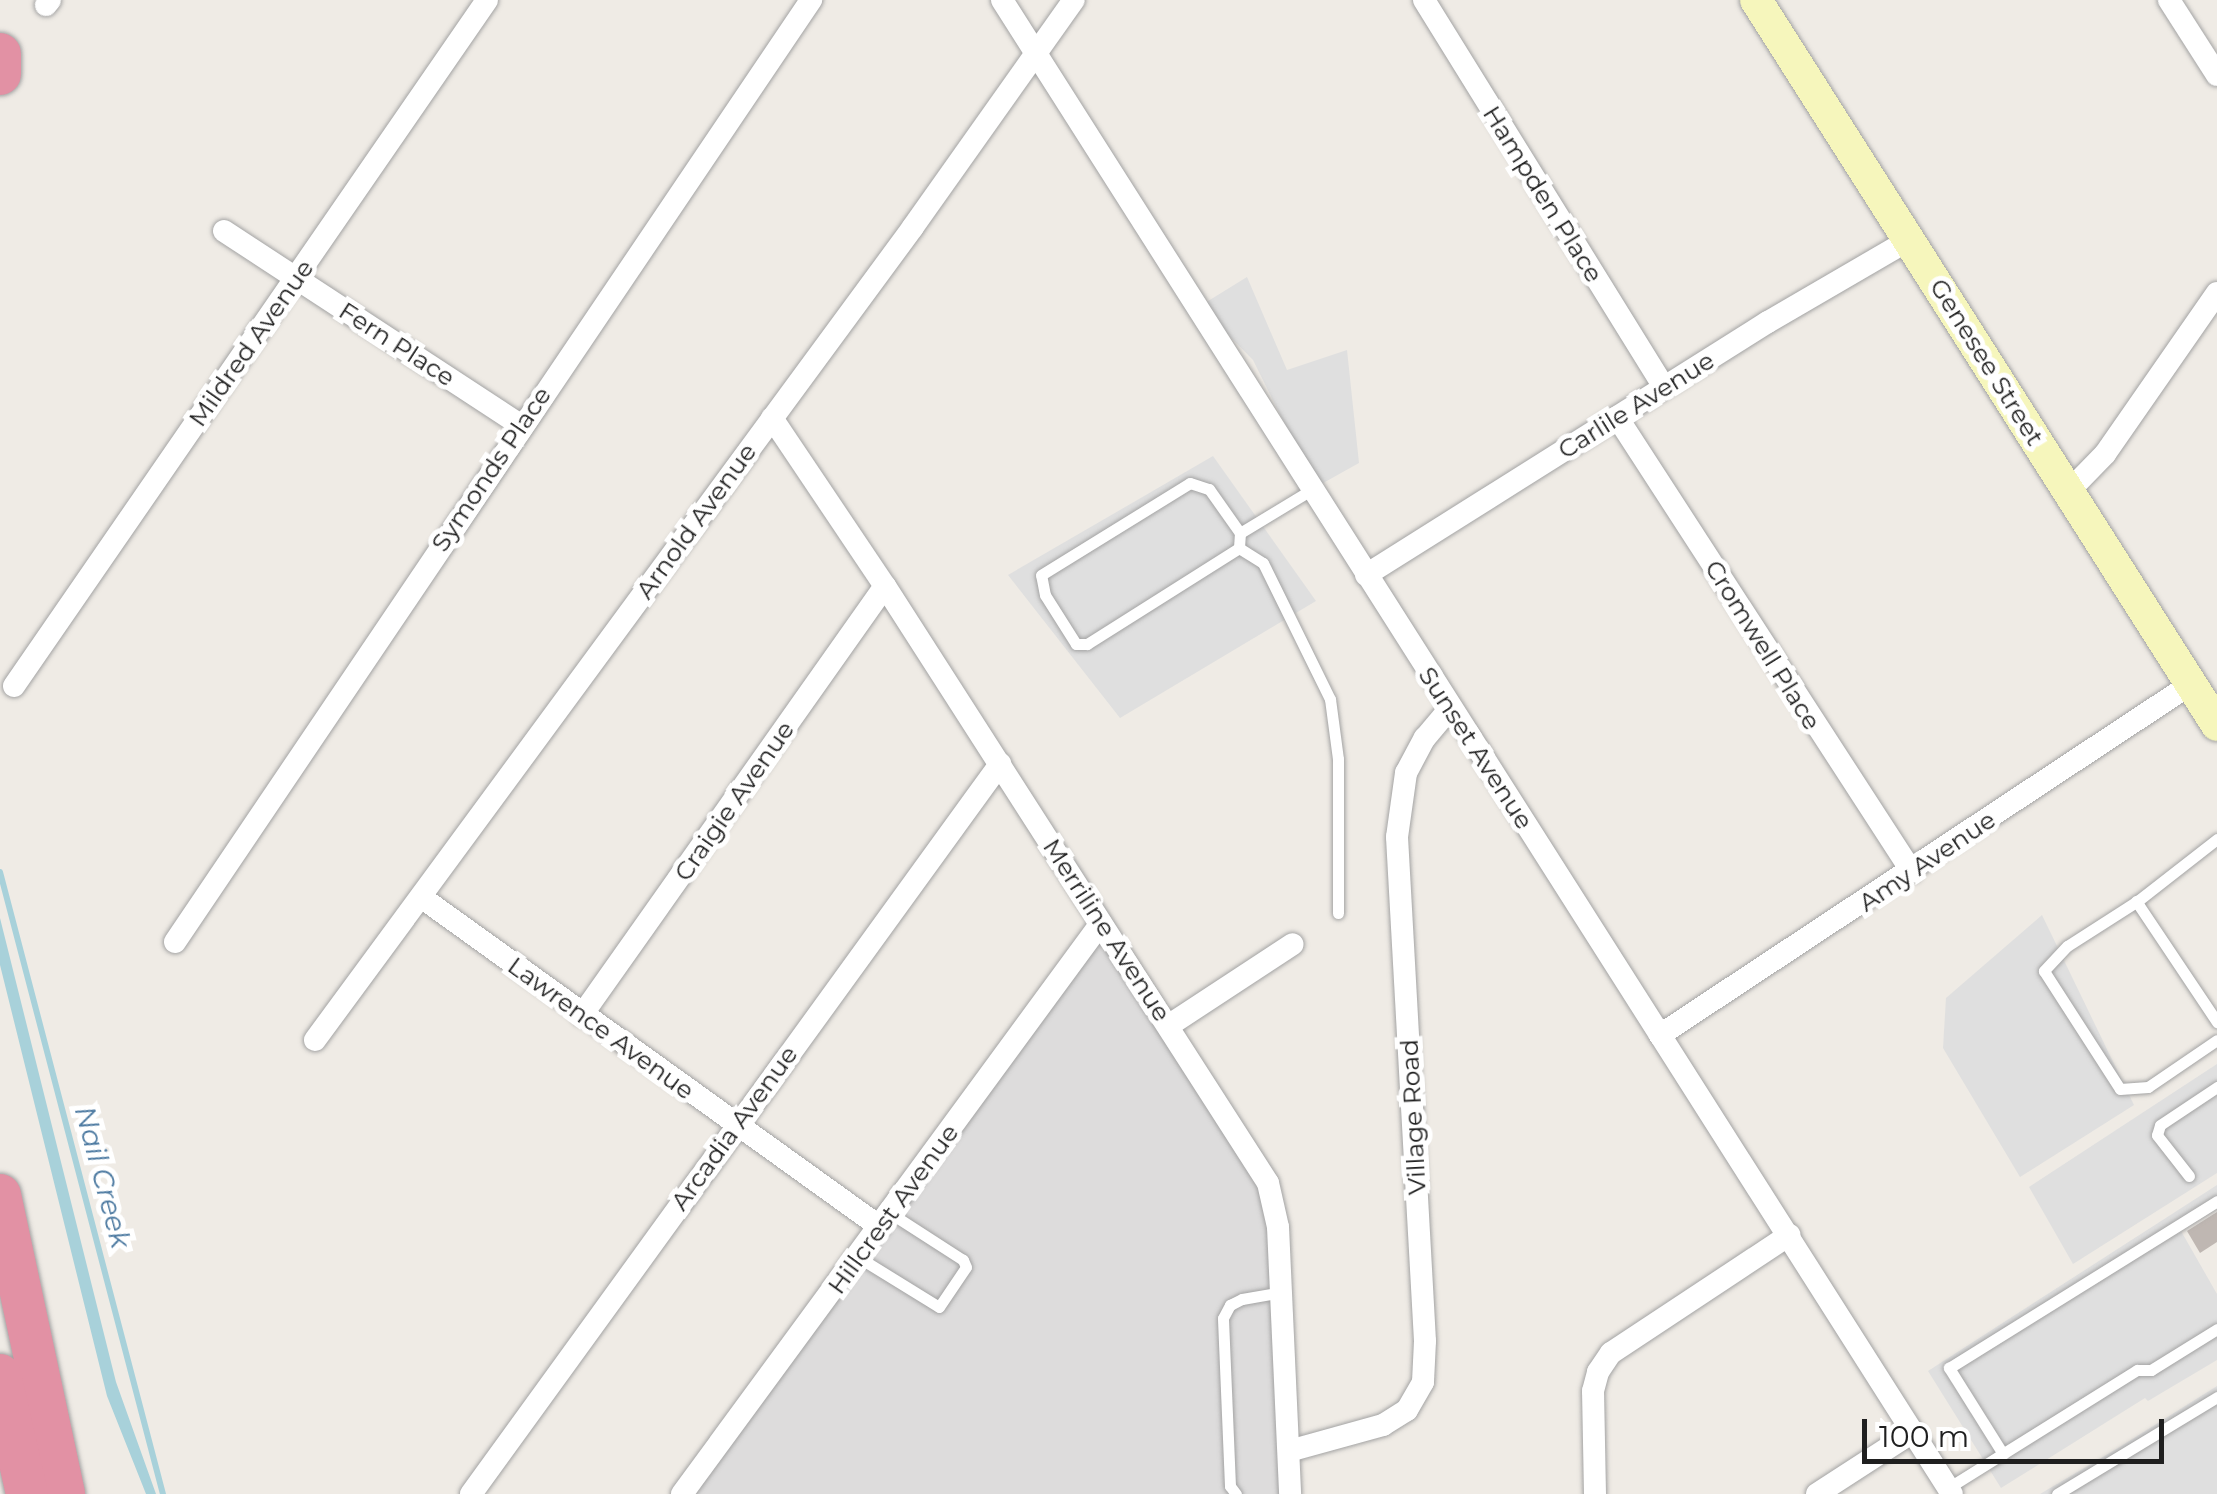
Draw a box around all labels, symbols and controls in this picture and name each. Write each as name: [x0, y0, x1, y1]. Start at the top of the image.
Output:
street label: Hampden Place: [1477, 100, 1609, 288]
street label: Mildred Avenue: [182, 254, 320, 432]
street label: Genesee Street: [1924, 273, 2050, 451]
street label: Fern Place: [333, 295, 461, 393]
street label: Carlile Avenue: [1552, 345, 1720, 465]
street label: Symonds Place: [425, 381, 557, 557]
street label: Arnold Avenue: [630, 437, 762, 605]
street label: Cromwell Place: [1699, 555, 1827, 735]
street label: Sunset Avenue: [1412, 661, 1540, 835]
street label: Craigie Avenue: [668, 715, 800, 887]
street label: Amy Avenue: [1853, 804, 2001, 918]
street label: Merriline Avenue: [1037, 833, 1177, 1027]
street label: Lawrence Avenue: [502, 950, 700, 1106]
street label: Village Road: [1394, 1038, 1432, 1196]
street label: Arcadia Avenue: [664, 1040, 804, 1216]
water label: Nail Creek: [68, 1102, 138, 1252]
street label: Hillcrest Avenue: [821, 1118, 965, 1300]
scale bar: [1867, 1399, 2170, 1461]
text: 100 m: [1879, 1418, 1969, 1455]

